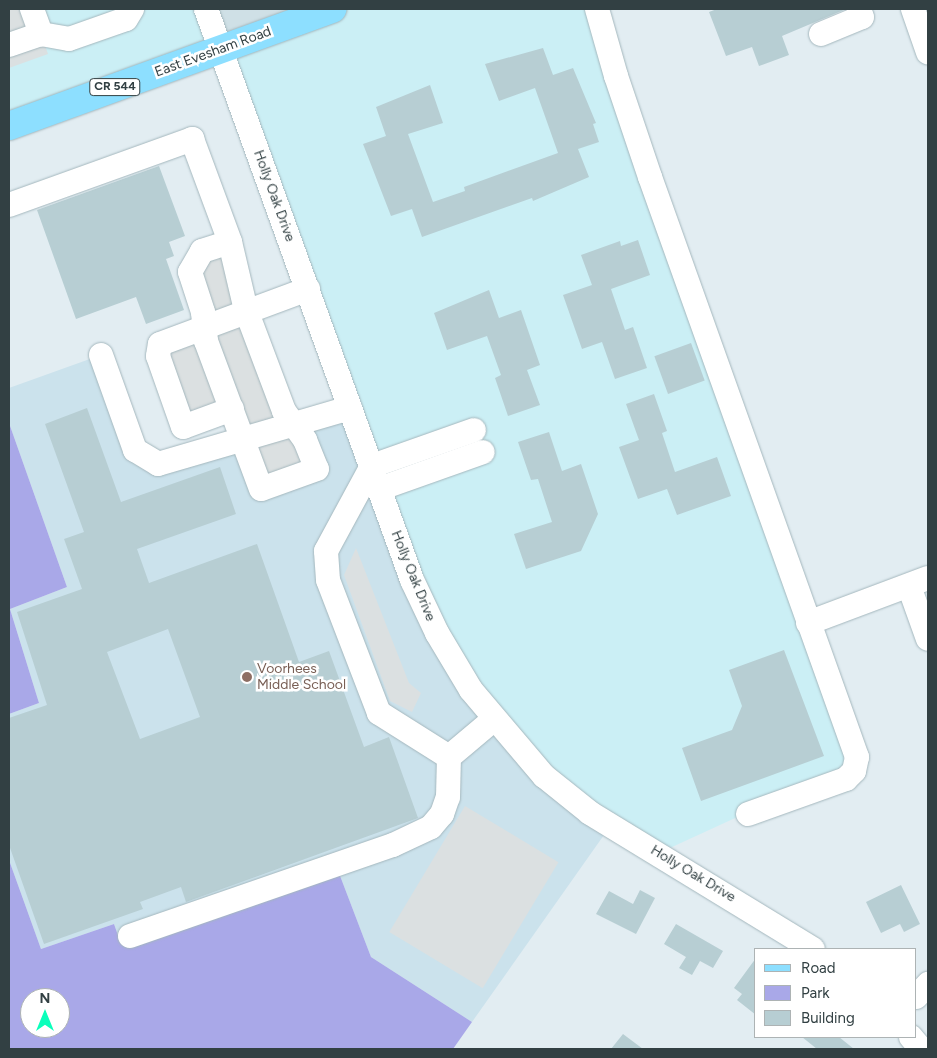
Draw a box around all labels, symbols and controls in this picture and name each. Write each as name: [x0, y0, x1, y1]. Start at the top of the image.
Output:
street label: East Evesham Road: [152, 23, 274, 81]
road number: CR 544: [89, 77, 141, 96]
street label: Holly Oak Drive: [250, 148, 298, 244]
street label: Holly Oak Drive: [387, 528, 439, 624]
place label: Voorhees Middle School: [257, 661, 346, 694]
marker: Voorhees Middle School: [241, 671, 253, 683]
street label: Holly Oak Drive: [647, 842, 739, 906]
legend: [754, 948, 917, 1038]
text: Road: [801, 959, 836, 977]
text: Park: [801, 984, 830, 1002]
north arrow: [20, 988, 70, 1038]
text: N: [40, 990, 50, 1007]
text: Building: [801, 1009, 855, 1027]

